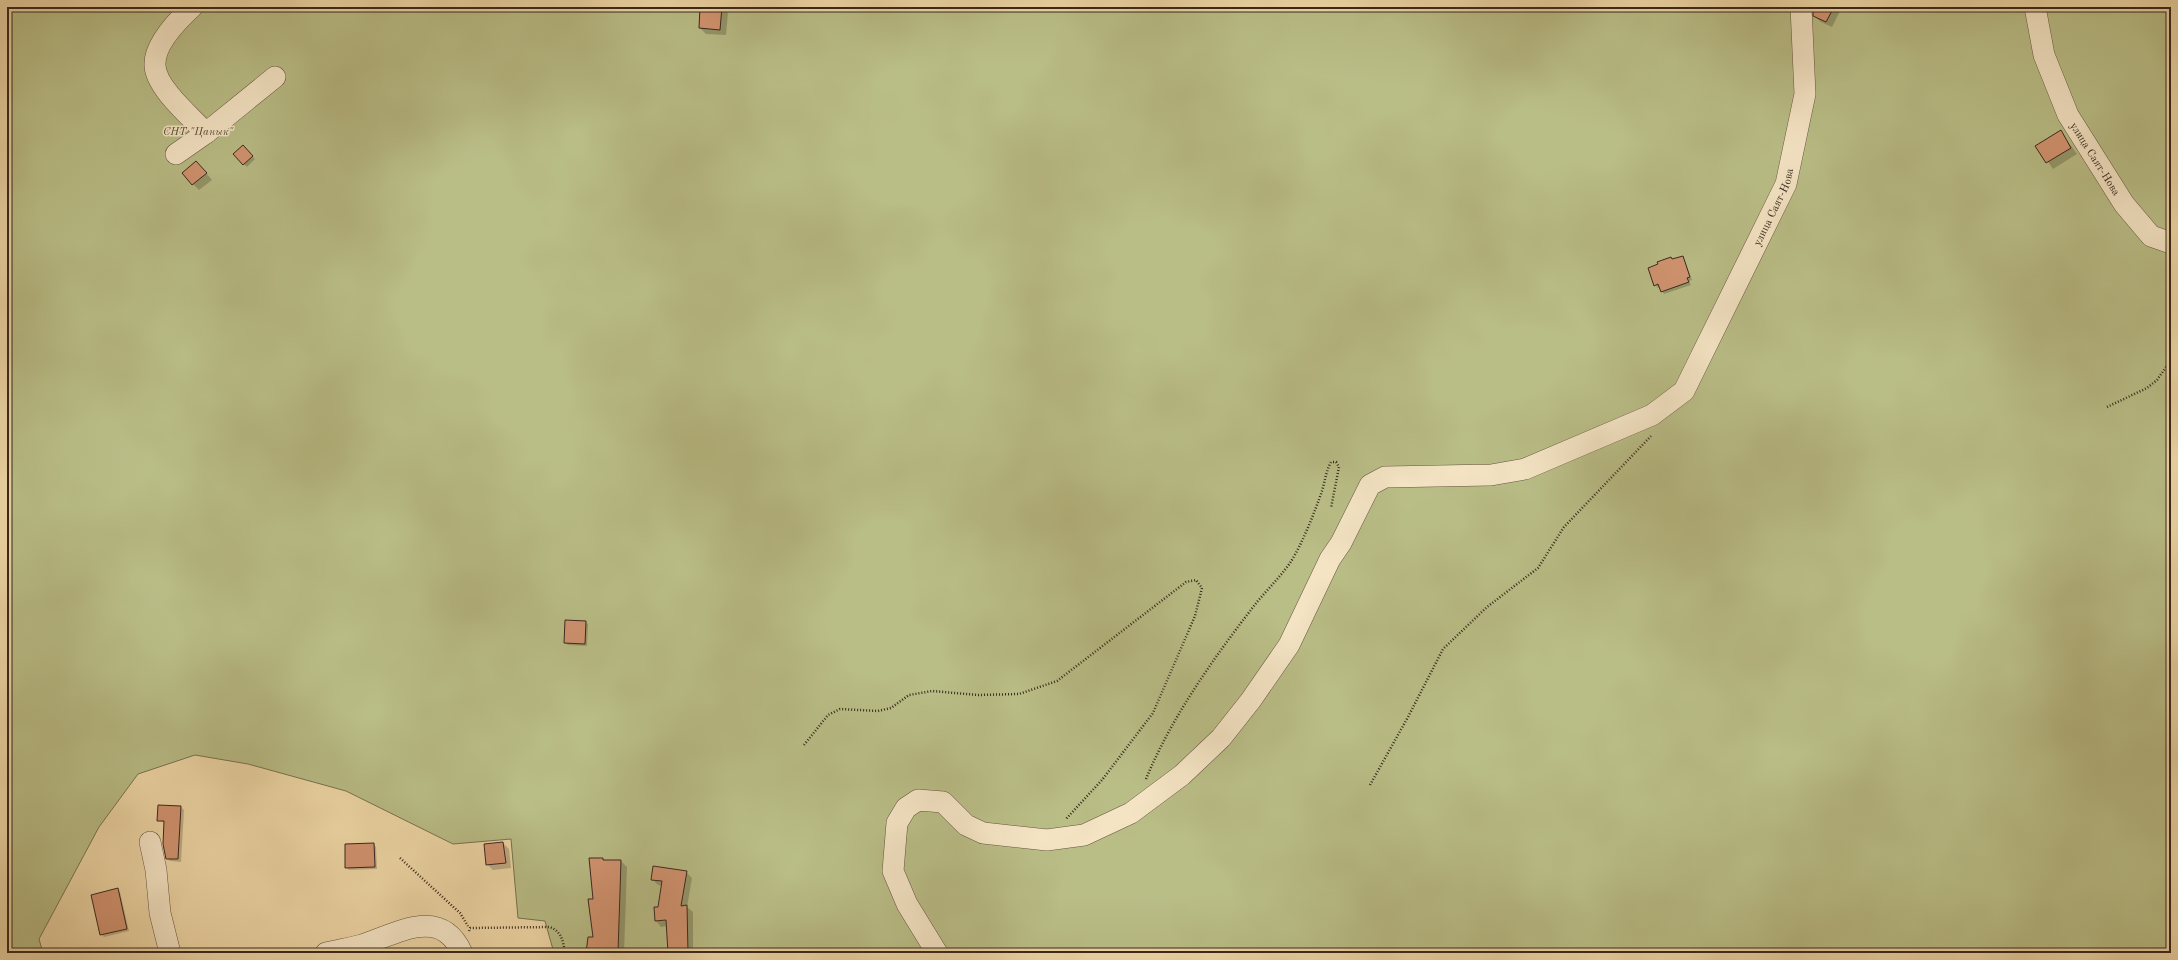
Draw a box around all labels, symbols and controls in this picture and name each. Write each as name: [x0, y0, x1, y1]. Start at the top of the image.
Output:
street label: улица Саят-Нова: [2067, 121, 2121, 198]
park label: СНТ "Цанык": [163, 127, 234, 138]
street label: улица Саят-Нова: [1752, 167, 1796, 248]

